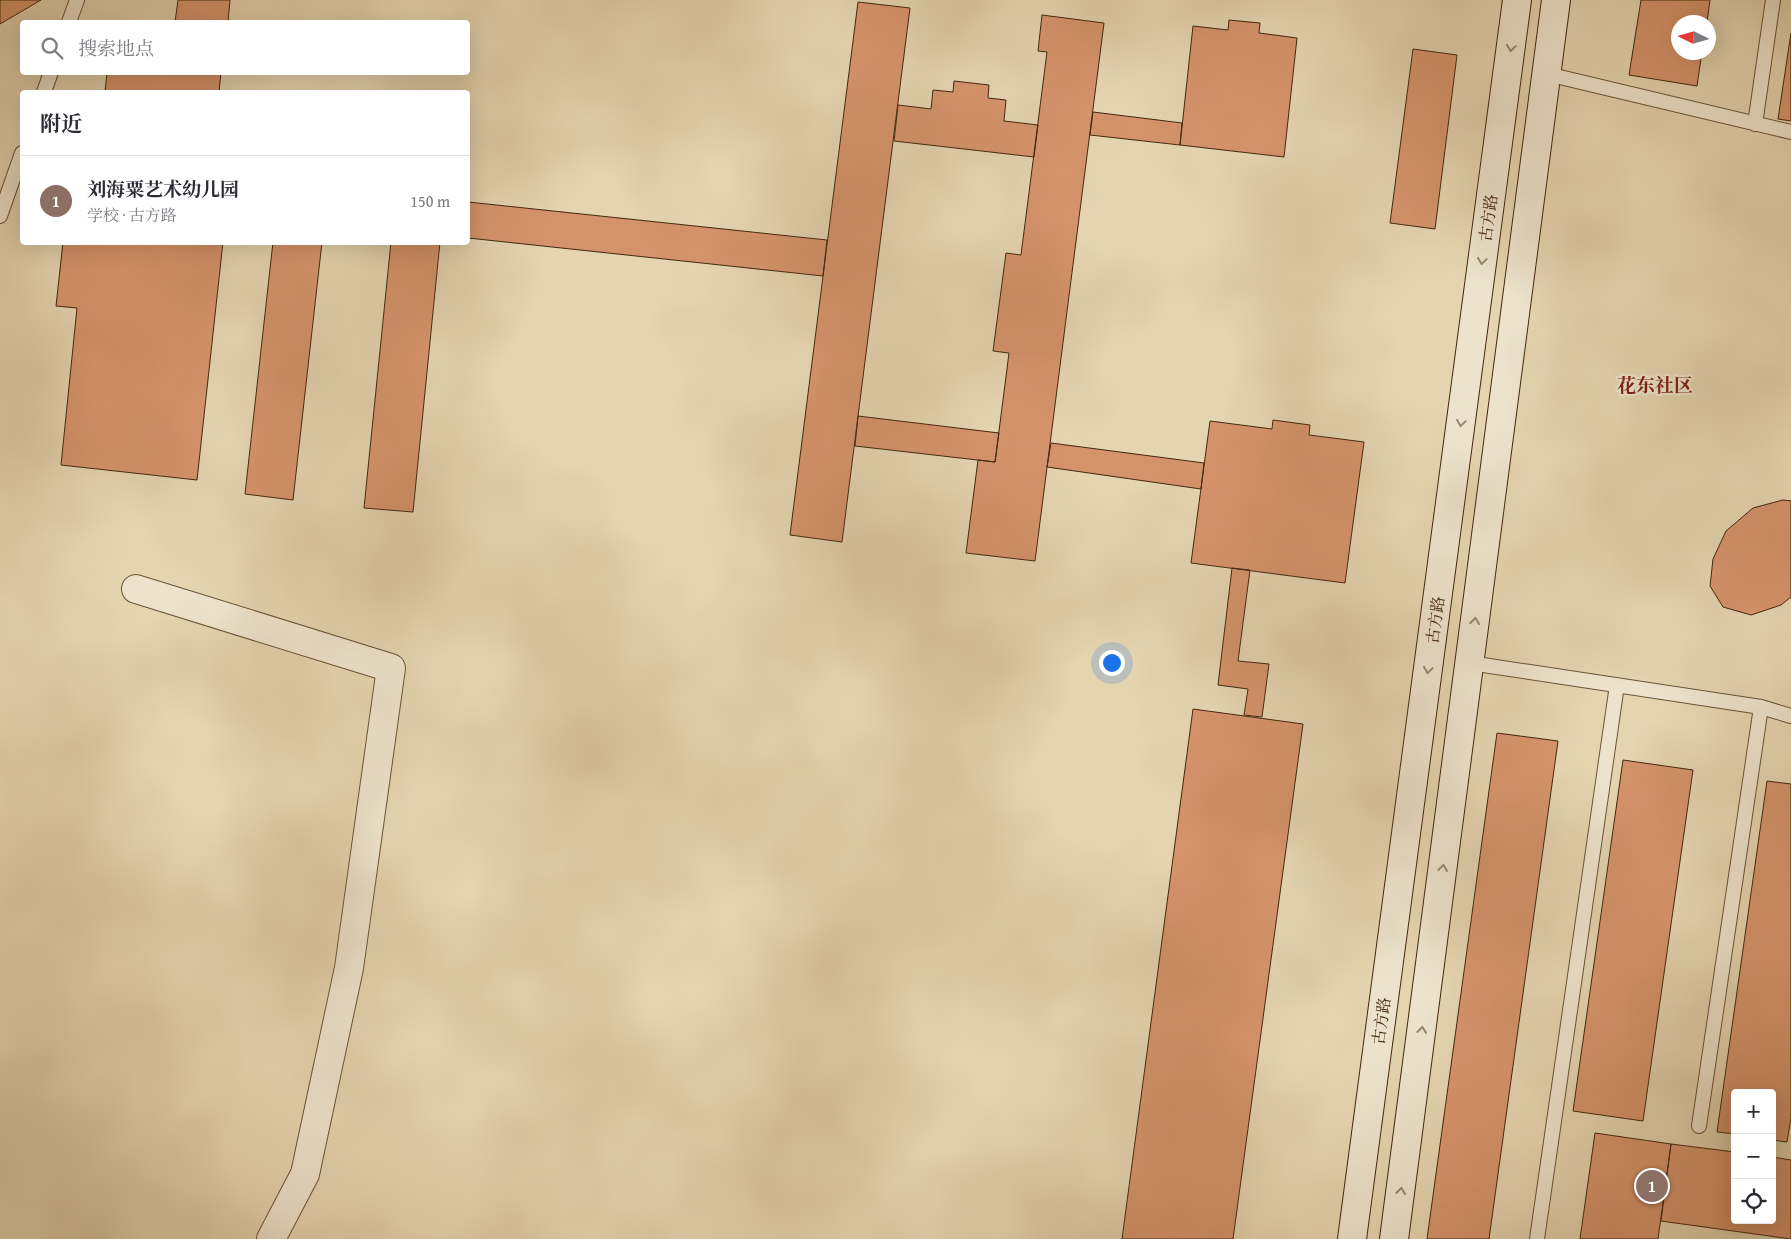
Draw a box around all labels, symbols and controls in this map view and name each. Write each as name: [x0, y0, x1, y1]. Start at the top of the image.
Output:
north arrow: [1671, 15, 1716, 60]
search box: [20, 20, 470, 75]
icon: search: [38, 34, 66, 62]
text: 搜索地点: [78, 34, 154, 62]
one-way arrow: [1506, 45, 1517, 53]
text: 附近: [40, 108, 82, 139]
text: 刘海粟艺术幼儿园: [87, 175, 239, 203]
text: 1: [52, 189, 60, 213]
text: 150 m: [410, 189, 450, 213]
street label: 古方路: [1473, 193, 1503, 243]
text: 学校 · 古方路: [87, 203, 177, 227]
one-way arrow: [1477, 258, 1488, 266]
district label: 花东社区: [1617, 371, 1693, 399]
one-way arrow: [1456, 419, 1467, 427]
street label: 古方路: [1420, 595, 1450, 645]
one-way arrow: [1469, 616, 1480, 624]
your location: [1099, 650, 1125, 676]
one-way arrow: [1423, 667, 1434, 675]
one-way arrow: [1437, 864, 1448, 872]
street label: 古方路: [1366, 996, 1396, 1046]
one-way arrow: [1416, 1025, 1427, 1033]
map controls: [1731, 1089, 1776, 1224]
button: +: [1731, 1089, 1776, 1134]
button: −: [1731, 1134, 1776, 1179]
pin: 1: [1636, 1167, 1668, 1205]
button: locate: [1731, 1179, 1776, 1224]
one-way arrow: [1395, 1186, 1405, 1195]

